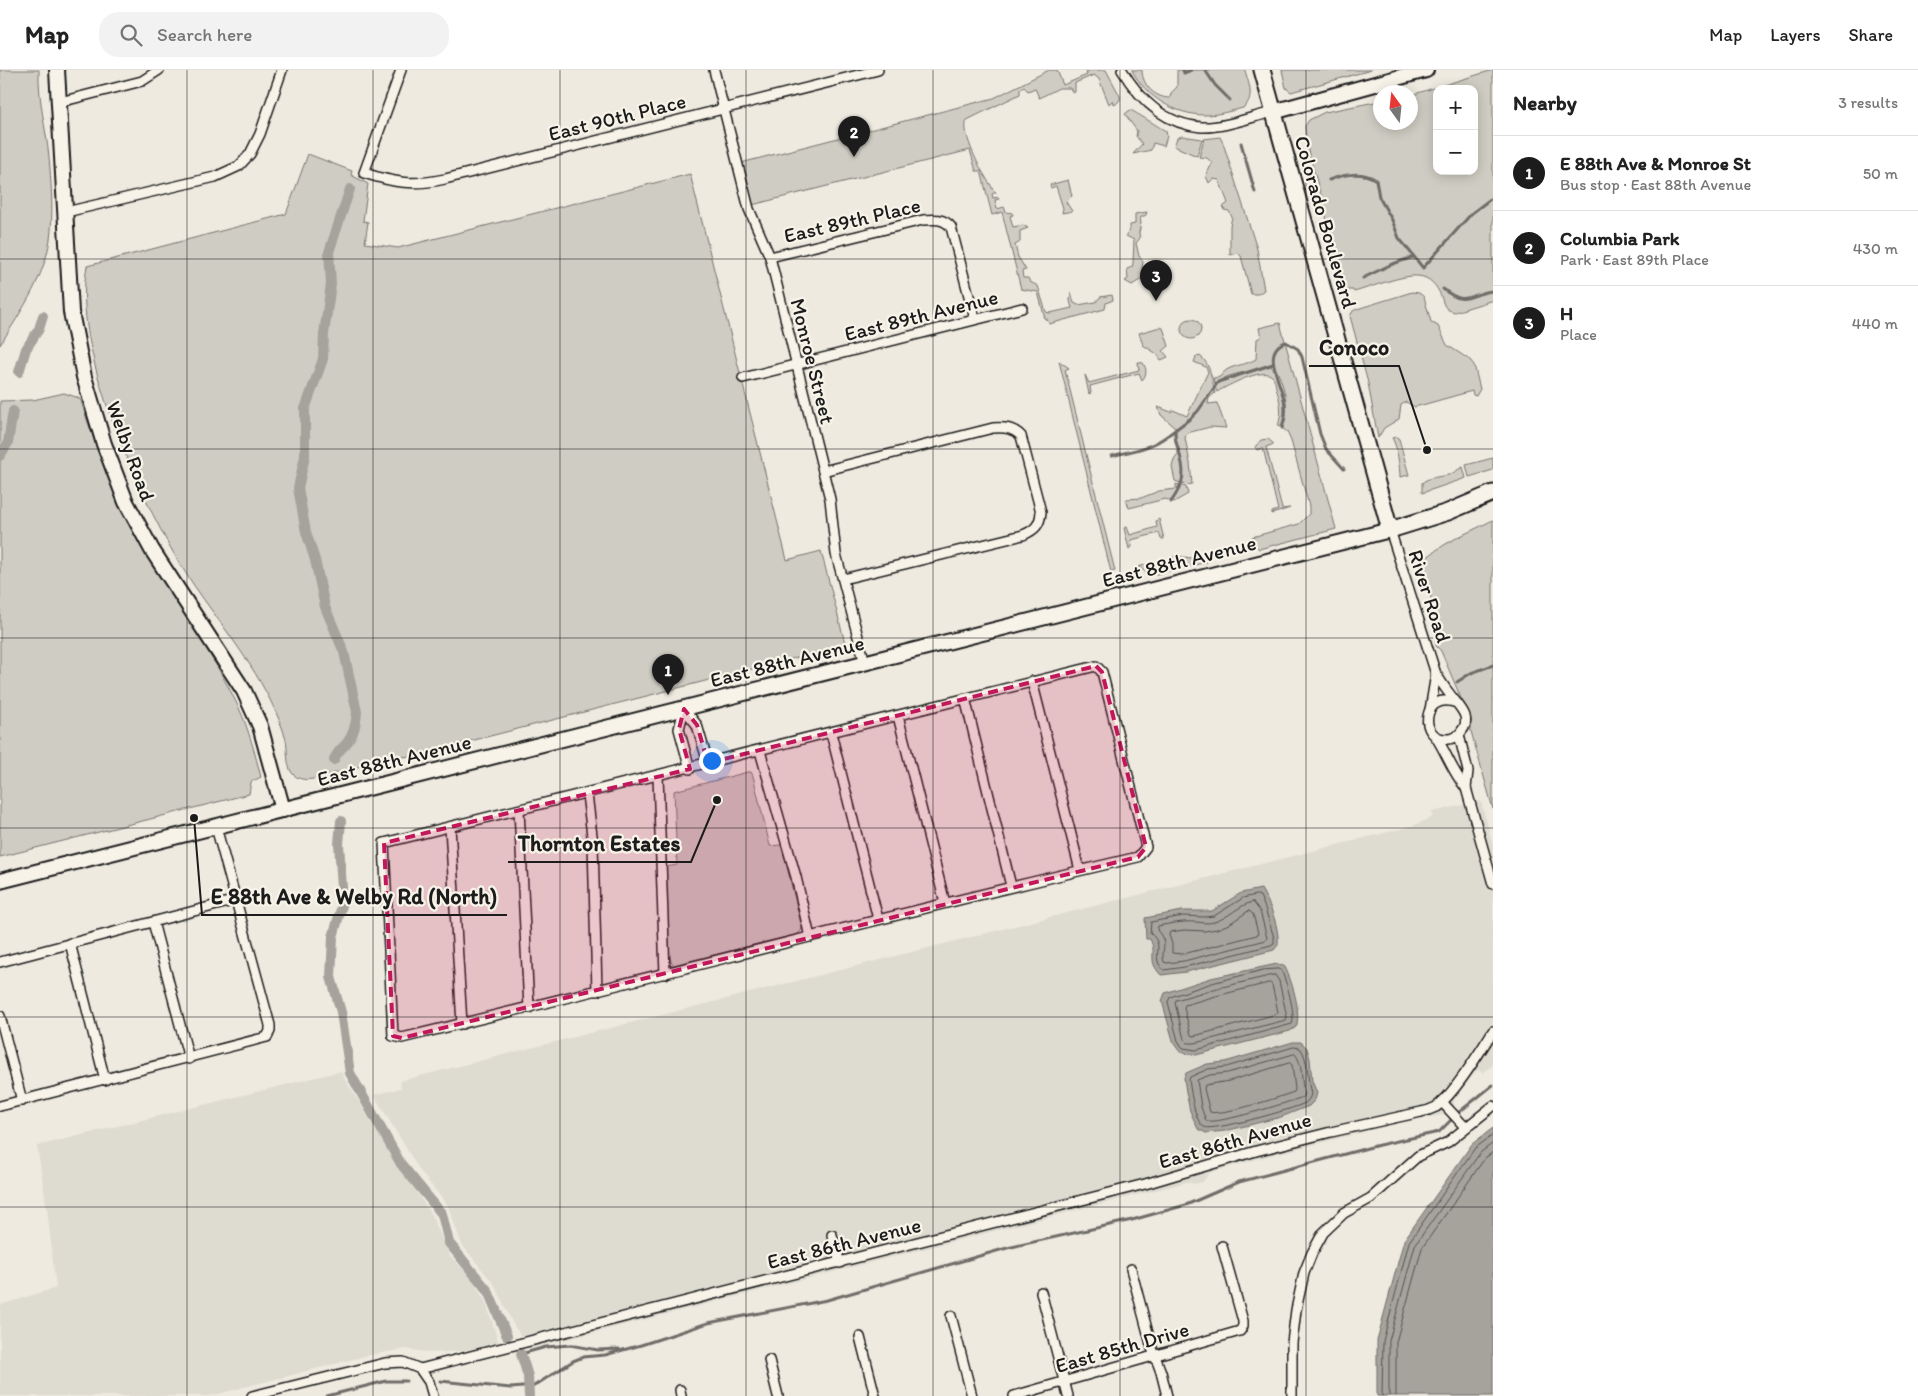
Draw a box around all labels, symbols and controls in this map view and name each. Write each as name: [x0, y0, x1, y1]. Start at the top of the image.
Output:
search box: [99, 12, 449, 57]
text: Map: [25, 20, 69, 49]
icon: search: [117, 21, 145, 49]
text: Search here: [157, 23, 252, 46]
text: Map: [1709, 24, 1742, 46]
text: Layers: [1770, 24, 1820, 46]
text: Share: [1848, 24, 1893, 46]
north arrow: [1373, 85, 1418, 130]
map controls: [1433, 85, 1478, 175]
button: +: [1433, 85, 1478, 130]
street label: East 90th Place: [546, 88, 688, 146]
text: Nearby: [1513, 90, 1577, 115]
text: 3 results: [1838, 93, 1898, 112]
pin: 2: [838, 116, 870, 157]
button: −: [1433, 130, 1478, 175]
street label: Colorado Boulevard: [1289, 133, 1363, 312]
text: E 88th Ave & Monroe St: [1560, 152, 1751, 175]
text: 1: [1525, 164, 1533, 183]
text: 50 m: [1863, 164, 1898, 183]
text: Bus stop · East 88th Avenue: [1560, 175, 1751, 194]
street label: East 89th Place: [781, 192, 923, 248]
text: Columbia Park: [1560, 227, 1679, 250]
text: 2: [1525, 239, 1533, 258]
text: 430 m: [1853, 239, 1898, 258]
text: Park · East 89th Place: [1560, 250, 1709, 269]
pin: 3: [1140, 260, 1172, 301]
street label: East 89th Avenue: [842, 284, 1000, 346]
street label: Monroe Street: [785, 296, 841, 426]
text: H: [1560, 302, 1573, 325]
text: 3: [1525, 314, 1533, 333]
text: 440 m: [1852, 314, 1898, 333]
text: Place: [1560, 325, 1597, 344]
callout: Conoco: [1309, 329, 1399, 366]
text: Conoco: [1319, 334, 1389, 361]
street label: Welby Road: [101, 397, 161, 505]
street label: East 88th Avenue: [1099, 530, 1259, 592]
street label: River Road: [1403, 546, 1457, 646]
street label: East 88th Avenue: [707, 630, 867, 692]
pin: 1: [652, 654, 684, 695]
street label: East 88th Avenue: [314, 729, 474, 791]
your location: [699, 748, 725, 774]
callout: Thornton Estates: [508, 825, 691, 862]
text: Thornton Estates: [517, 830, 680, 857]
callout: E 88th Ave & Welby Rd (North): [202, 878, 507, 915]
text: E 88th Ave & Welby Rd (North): [211, 883, 497, 910]
street label: East 86th Avenue: [1156, 1106, 1314, 1174]
street label: East 86th Avenue: [764, 1212, 924, 1274]
street label: East 85th Drive: [1052, 1316, 1192, 1378]

